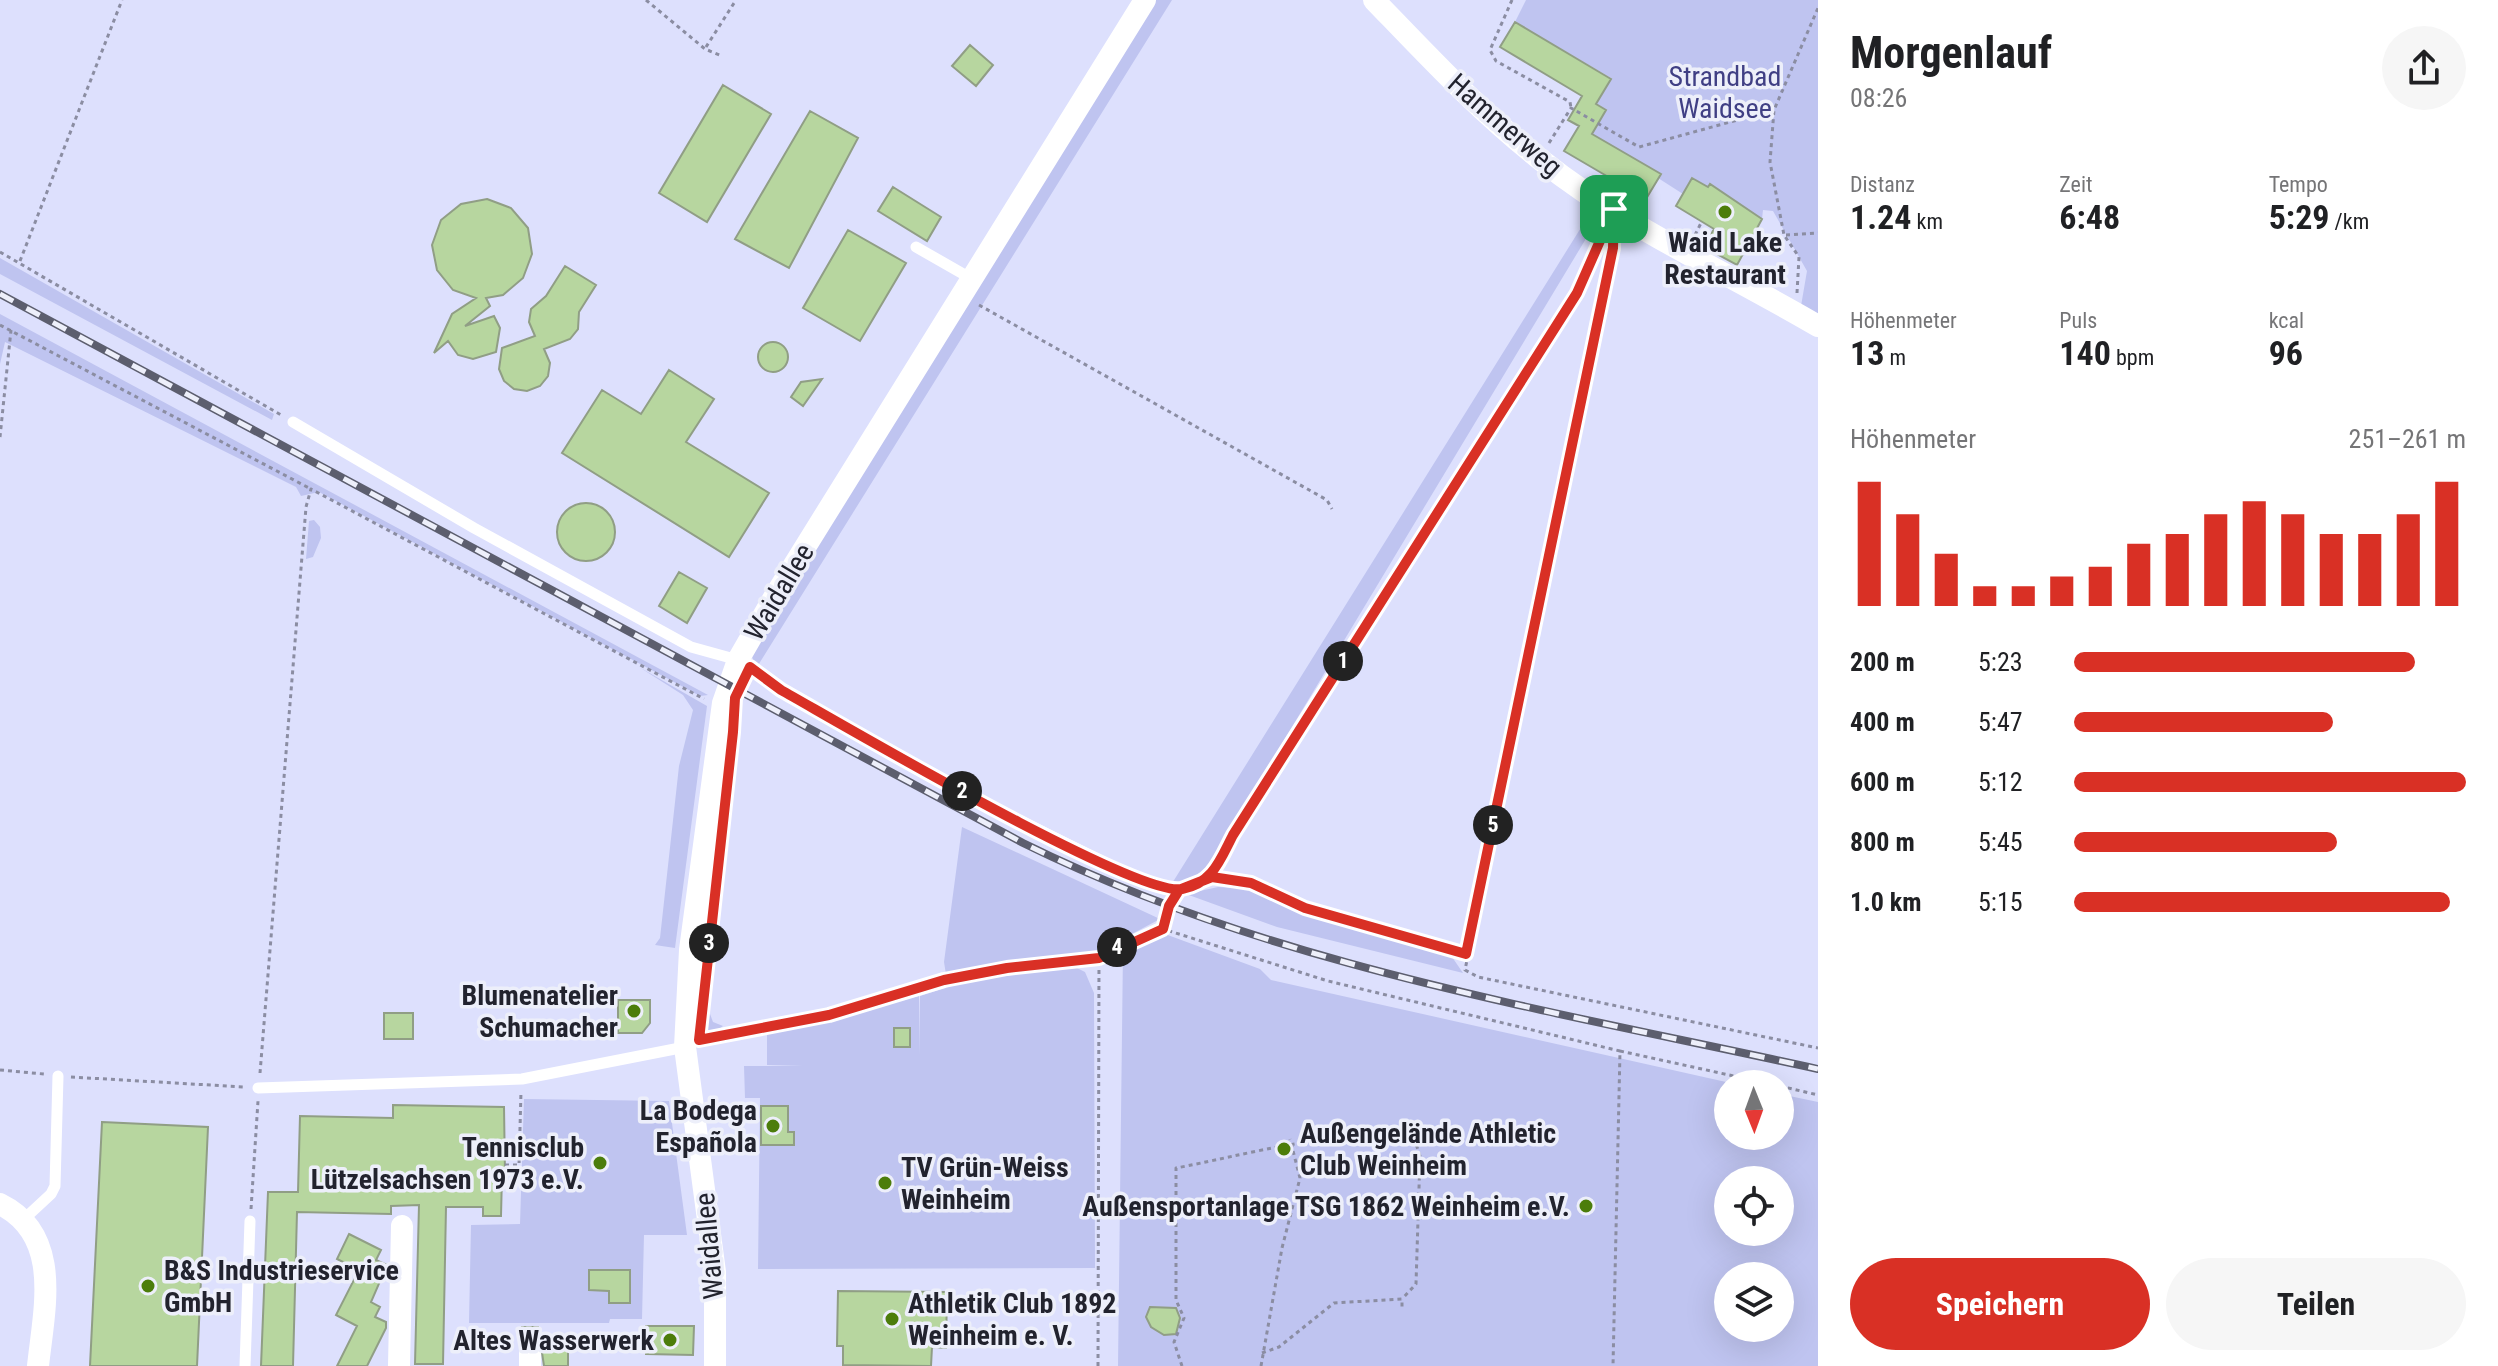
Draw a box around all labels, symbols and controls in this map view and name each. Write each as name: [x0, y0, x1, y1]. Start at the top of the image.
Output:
button: share: [2382, 26, 2466, 110]
text: Morgenlauf: [1850, 27, 2052, 79]
park label: Strandbad Waidsee: [1669, 60, 1781, 125]
street label: Hammerweg: [1441, 67, 1569, 183]
text: 08:26: [1850, 83, 1907, 113]
text: Distanz: [1850, 172, 1915, 197]
text: Zeit: [2059, 172, 2092, 197]
text: Tempo: [2269, 172, 2328, 197]
pin: [1580, 175, 1648, 243]
icon: arrive: [1592, 187, 1636, 231]
text: 1.24: [1850, 197, 1911, 237]
text: 6:48: [2059, 197, 2120, 237]
text: 5:29: [2269, 197, 2330, 237]
marker: Waid Lake Restaurant: [1716, 203, 1734, 221]
text: km: [1911, 209, 1943, 234]
text: /km: [2330, 209, 2369, 234]
place label: Waid Lake Restaurant: [1664, 226, 1786, 291]
text: Höhenmeter: [1850, 308, 1957, 333]
text: Puls: [2059, 308, 2097, 333]
text: kcal: [2269, 308, 2304, 333]
text: 13: [1850, 333, 1884, 373]
text: 140: [2059, 333, 2111, 373]
text: 96: [2269, 333, 2303, 373]
text: m: [1884, 345, 1906, 370]
text: bpm: [2111, 345, 2154, 370]
text: Höhenmeter: [1850, 424, 1976, 454]
text: 251–261 m: [2349, 424, 2466, 454]
street label: Waidallee: [737, 538, 821, 646]
pin: 1: [1323, 641, 1363, 681]
text: 200 m: [1850, 647, 1915, 677]
text: 5:23: [1978, 647, 2023, 677]
text: 1: [1337, 648, 1349, 673]
text: 400 m: [1850, 707, 1915, 737]
text: 5:47: [1978, 707, 2023, 737]
text: 600 m: [1850, 767, 1915, 797]
text: 5:12: [1978, 767, 2023, 797]
pin: 2: [942, 771, 982, 811]
text: 2: [956, 778, 968, 803]
pin: 5: [1473, 805, 1513, 845]
text: 5: [1487, 812, 1499, 837]
text: 800 m: [1850, 827, 1915, 857]
text: 5:45: [1978, 827, 2023, 857]
text: 1.0 km: [1850, 887, 1922, 917]
text: 5:15: [1978, 887, 2023, 917]
pin: 3: [689, 923, 729, 963]
pin: 4: [1097, 927, 1137, 967]
text: 3: [703, 930, 715, 955]
text: 4: [1111, 934, 1123, 959]
place label: Blumenatelier Schumacher: [462, 979, 618, 1044]
marker: Blumenatelier Schumacher: [625, 1002, 643, 1020]
north arrow: [1714, 1070, 1794, 1150]
map controls: [1714, 1070, 1794, 1342]
place label: La Bodega Española: [640, 1094, 757, 1159]
marker: La Bodega Española: [764, 1117, 782, 1135]
place label: Außengelände Athletic Club Weinheim: [1300, 1117, 1556, 1182]
place label: Tennisclub Lützelsachsen 1973 e.V.: [311, 1131, 584, 1196]
marker: Außengelände Athletic Club Weinheim: [1275, 1140, 1293, 1158]
place label: TV Grün-Weiss Weinheim: [901, 1151, 1069, 1216]
marker: Tennisclub Lützelsachsen 1973 e.V.: [591, 1154, 609, 1172]
button: locate: [1714, 1166, 1794, 1246]
marker: TV Grün-Weiss Weinheim: [876, 1174, 894, 1192]
place label: Außensportanlage TSG 1862 Weinheim e.V.: [1082, 1190, 1570, 1223]
street label: Waidallee: [688, 1191, 730, 1301]
marker: Außensportanlage TSG 1862 Weinheim e.V.: [1577, 1197, 1595, 1215]
place label: B&S Industrieservice GmbH: [164, 1254, 399, 1319]
button: Speichern: [1850, 1258, 2150, 1350]
button: Teilen: [2166, 1258, 2466, 1350]
button: layers: [1714, 1262, 1794, 1342]
marker: B&S Industrieservice GmbH: [139, 1277, 157, 1295]
place label: Athletik Club 1892 Weinheim e. V.: [908, 1287, 1116, 1352]
marker: Athletik Club 1892 Weinheim e. V.: [883, 1310, 901, 1328]
place label: Altes Wasserwerk: [453, 1324, 655, 1357]
marker: Altes Wasserwerk: [661, 1331, 679, 1349]

